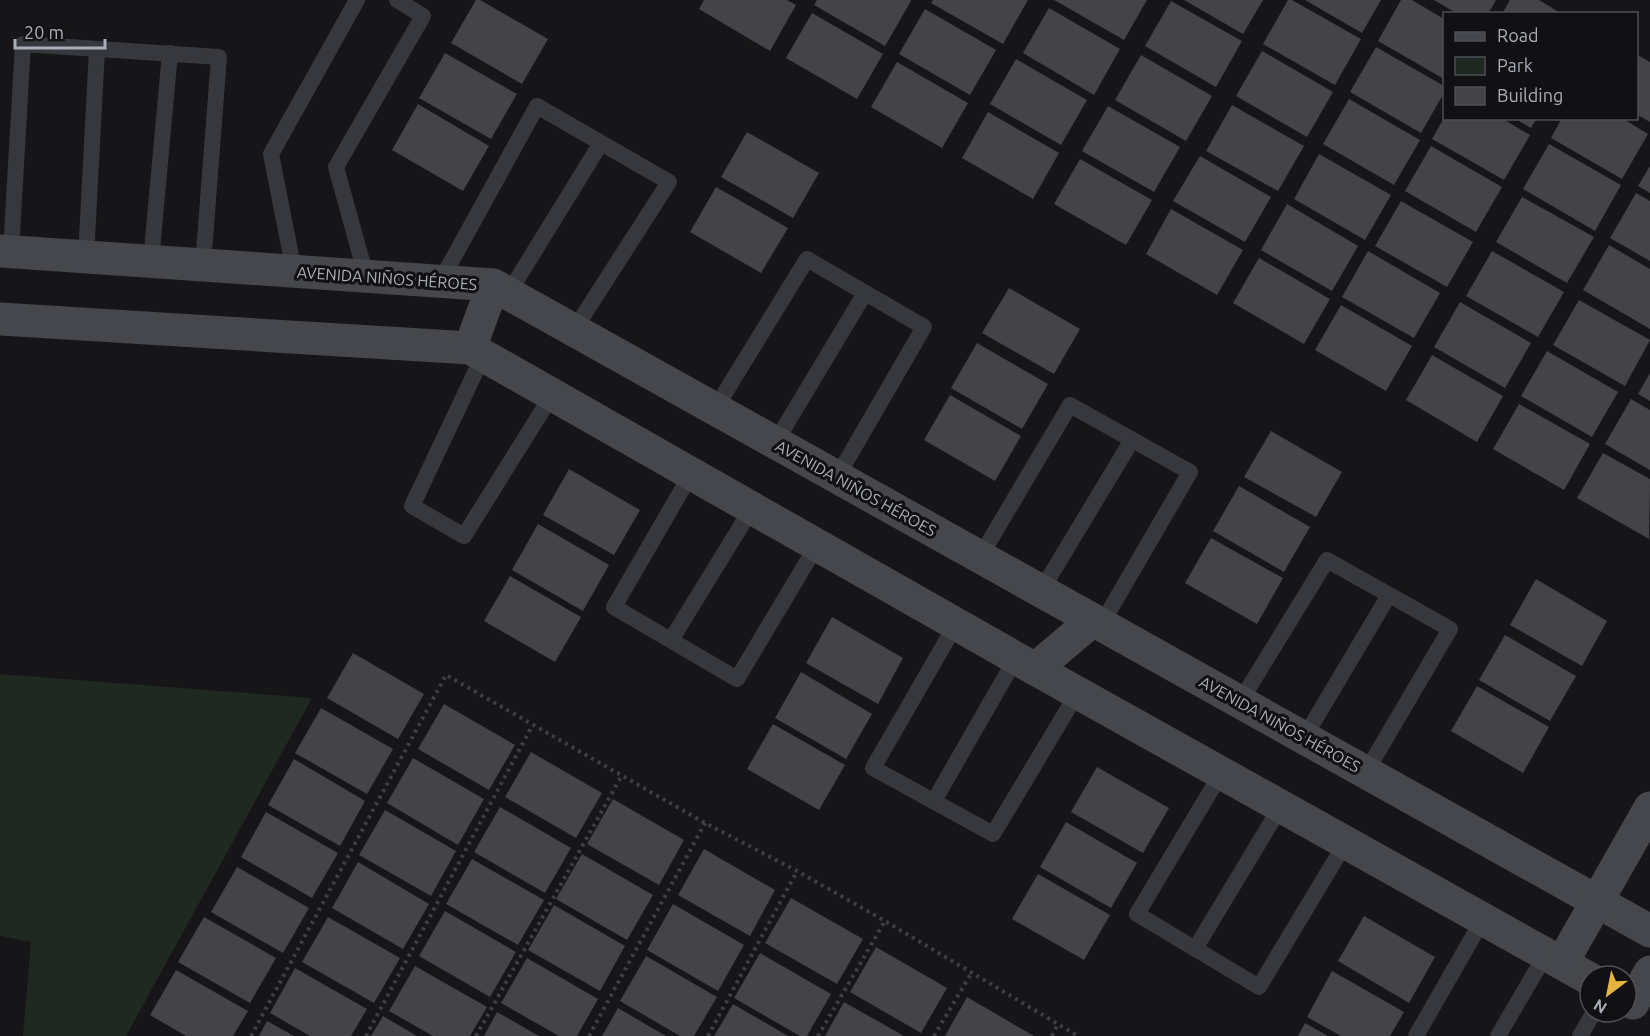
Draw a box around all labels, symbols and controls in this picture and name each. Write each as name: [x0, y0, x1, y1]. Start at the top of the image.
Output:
scale bar: [15, 12, 105, 50]
legend: [1443, 12, 1638, 120]
text: 20 m: [24, 22, 64, 42]
text: Road: [1497, 25, 1539, 45]
text: Park: [1497, 55, 1533, 75]
text: Building: [1497, 85, 1563, 105]
street label: AVENIDA NIÑOS HÉROES: [296, 261, 478, 293]
street label: AVENIDA NIÑOS HÉROES: [773, 435, 940, 540]
street label: AVENIDA NIÑOS HÉROES: [1197, 671, 1364, 776]
north arrow: [1578, 964, 1638, 1024]
text: N: [1590, 996, 1610, 1018]

